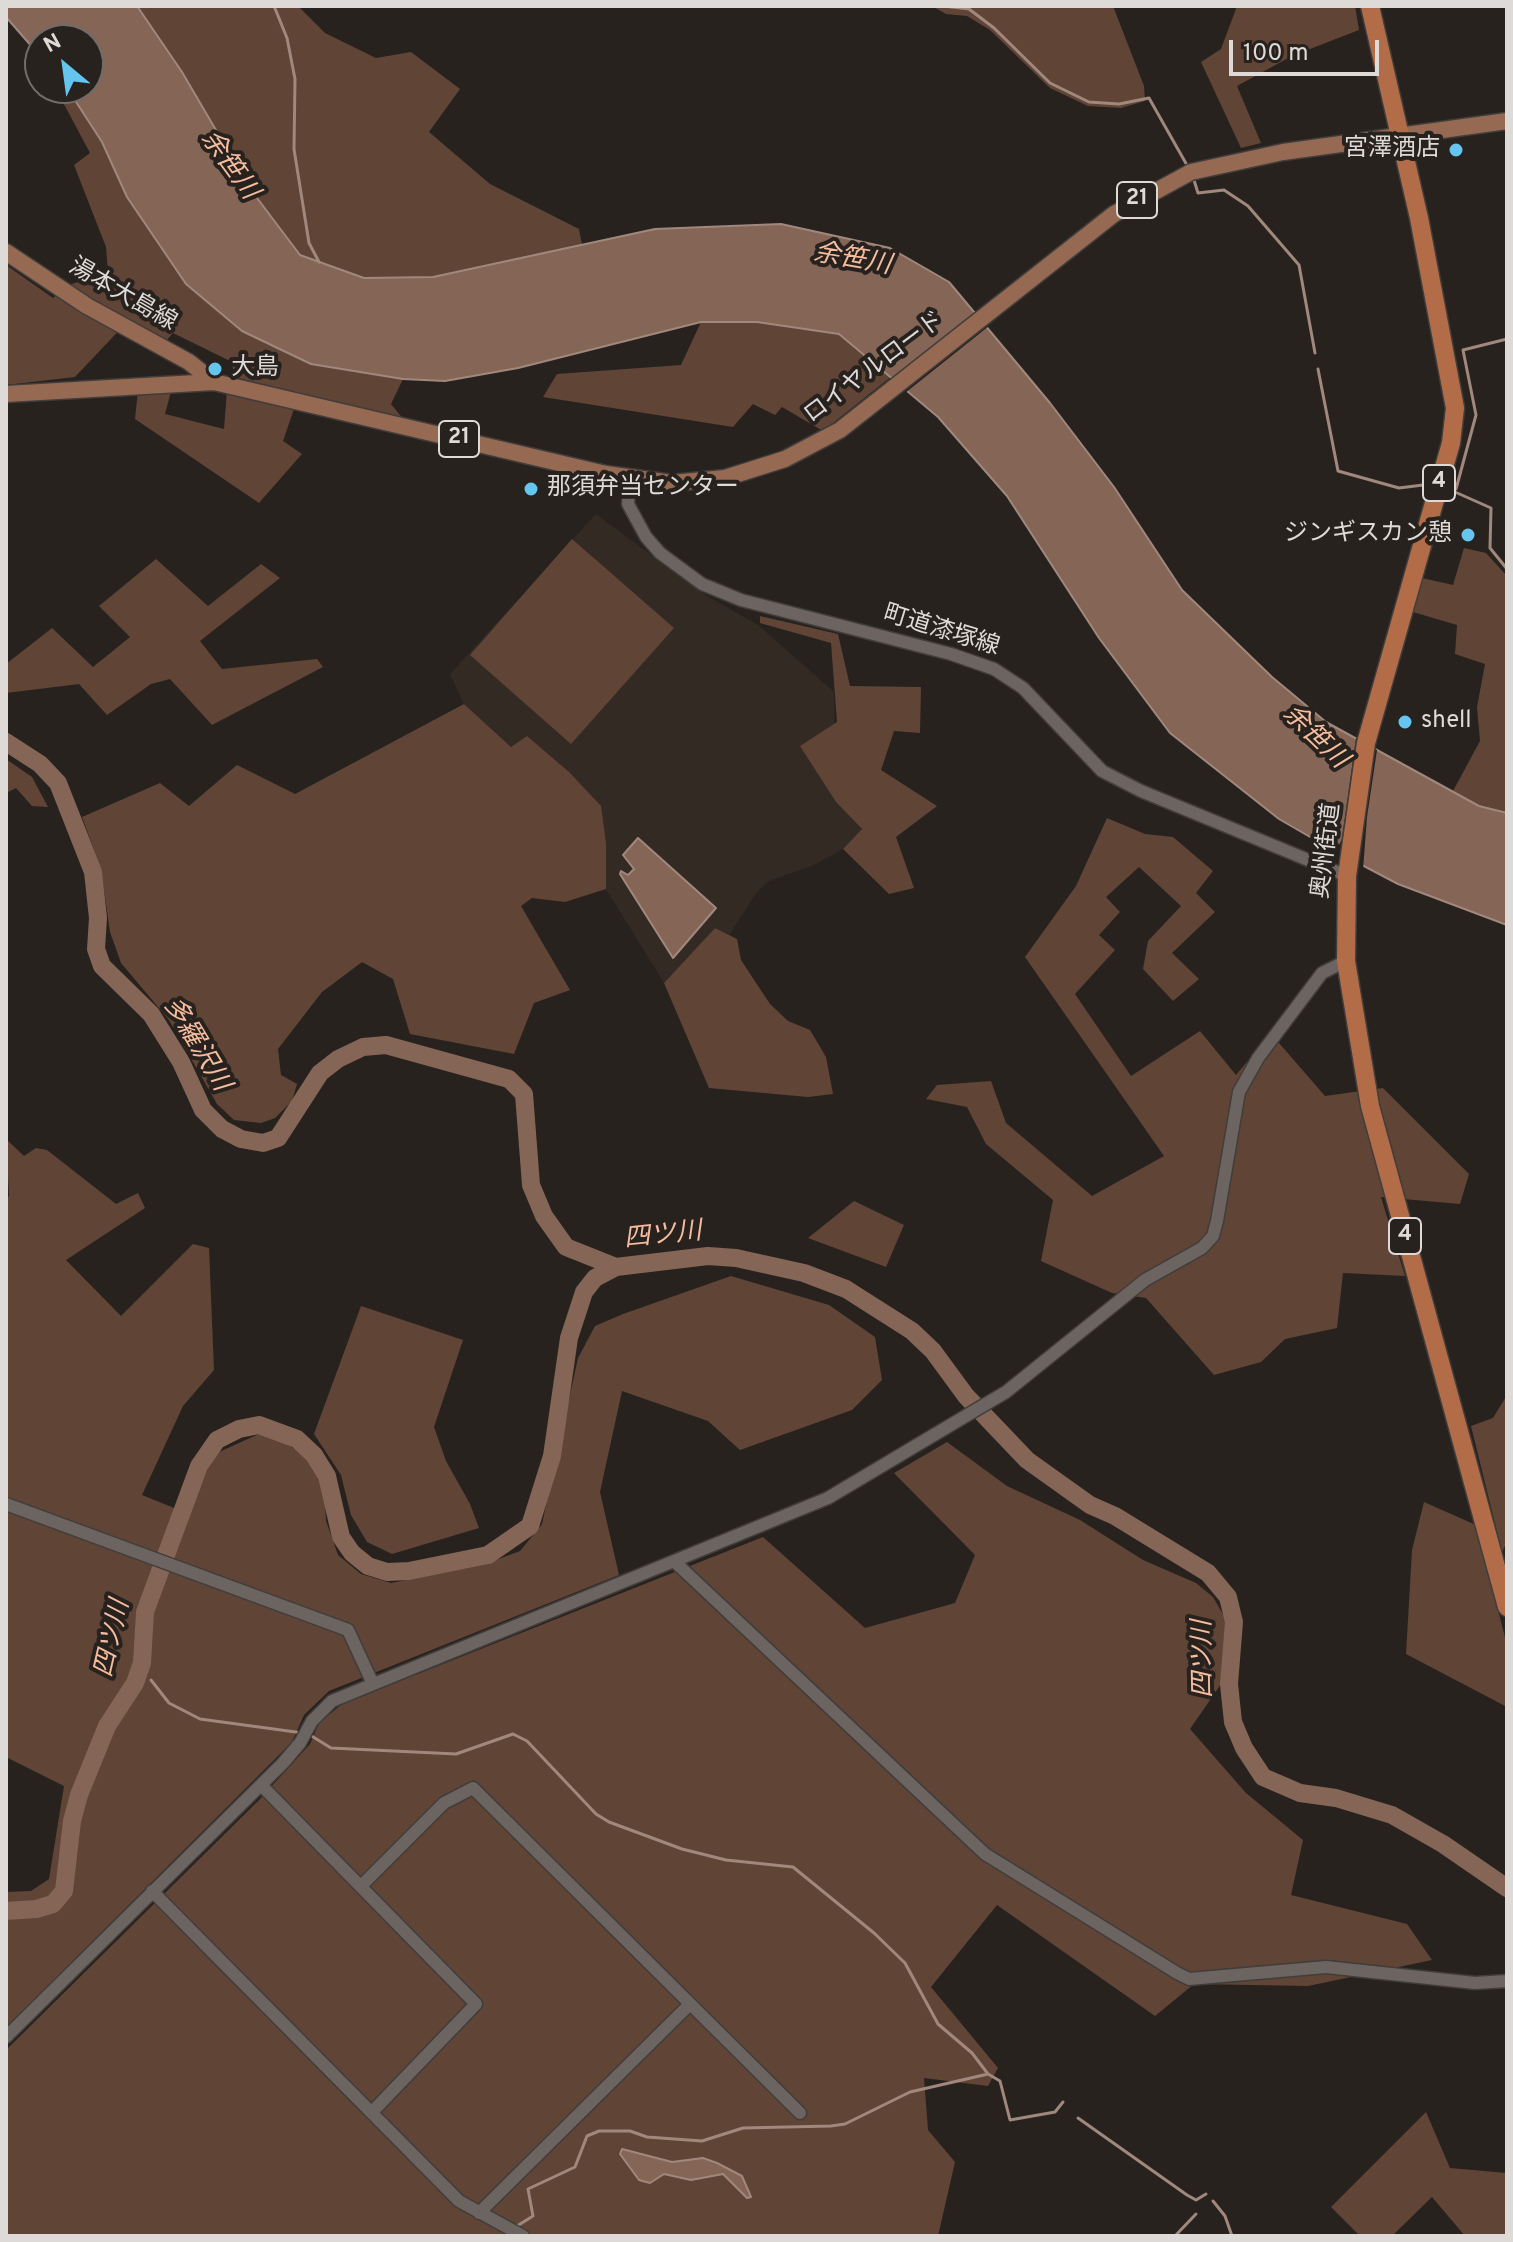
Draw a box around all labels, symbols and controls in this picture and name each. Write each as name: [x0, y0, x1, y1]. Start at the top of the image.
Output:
north arrow: [24, 24, 104, 104]
scale bar: [1233, 24, 1383, 74]
text: N: [40, 29, 67, 60]
text: 100 m: [1243, 39, 1309, 69]
water label: 余笹川: [192, 125, 264, 207]
place label: 宮澤酒店: [1344, 136, 1440, 164]
marker: 宮澤酒店: [1447, 141, 1465, 159]
road number: 21: [1117, 182, 1157, 218]
water label: 余笹川: [811, 239, 893, 283]
street label: 湯本大島線: [63, 254, 181, 338]
street label: ロイヤルロード: [799, 307, 951, 431]
place label: 大島: [231, 355, 279, 383]
marker: 大島: [206, 360, 224, 378]
road number: 21: [439, 421, 479, 457]
road number: 4: [1423, 465, 1455, 501]
place label: 那須弁当センター: [547, 475, 739, 503]
marker: 那須弁当センター: [522, 480, 540, 498]
place label: ジンギスカン憩: [1284, 521, 1452, 549]
marker: ジンギスカン憩: [1459, 526, 1477, 544]
street label: 町道漆塚線: [879, 601, 1003, 663]
water label: 余笹川: [1275, 700, 1353, 776]
place label: shell: [1421, 708, 1472, 736]
marker: shell: [1396, 713, 1414, 731]
street label: 奥州街道: [1308, 802, 1348, 900]
water label: 多羅沢川: [155, 992, 235, 1098]
water label: 四ツ川: [623, 1217, 703, 1257]
road number: 4: [1389, 1218, 1421, 1254]
water label: 四ツ川: [90, 1597, 138, 1681]
water label: 四ツ川: [1189, 1620, 1221, 1698]

